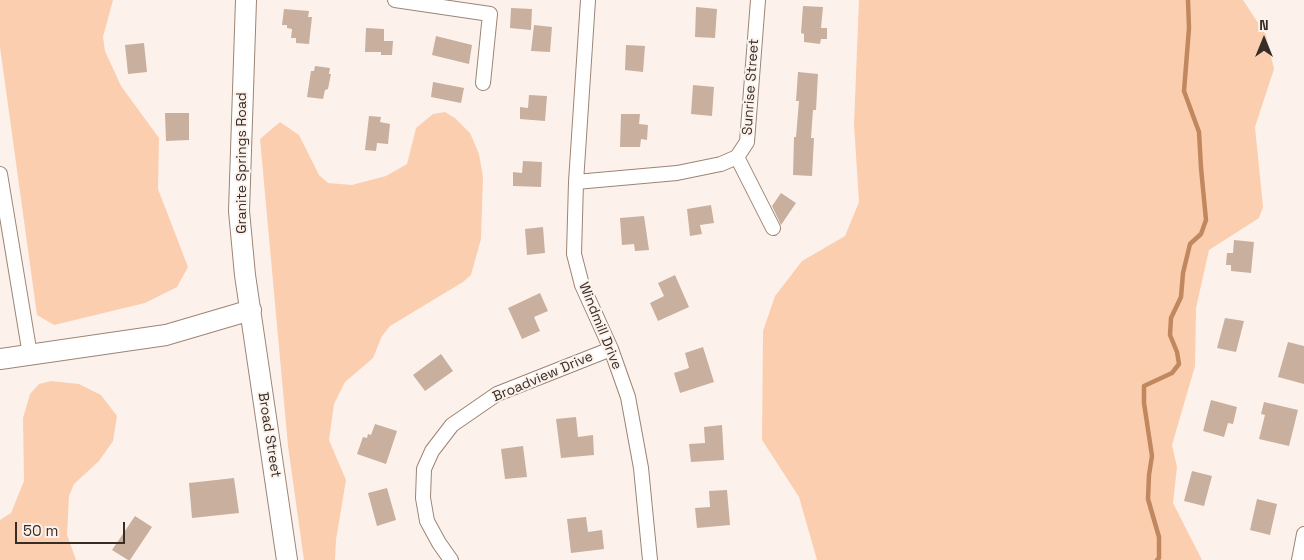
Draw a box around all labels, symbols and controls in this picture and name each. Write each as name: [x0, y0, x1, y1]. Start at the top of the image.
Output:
north arrow: [1239, 15, 1289, 65]
text: N: [1259, 16, 1269, 34]
street label: Sunrise Street: [739, 38, 763, 136]
street label: Granite Springs Road: [234, 92, 250, 234]
street label: Windmill Drive: [575, 280, 625, 372]
street label: Broadview Drive: [490, 348, 596, 406]
street label: Broad Street: [254, 391, 284, 479]
scale bar: [18, 512, 128, 544]
text: 50 m: [23, 521, 58, 540]

